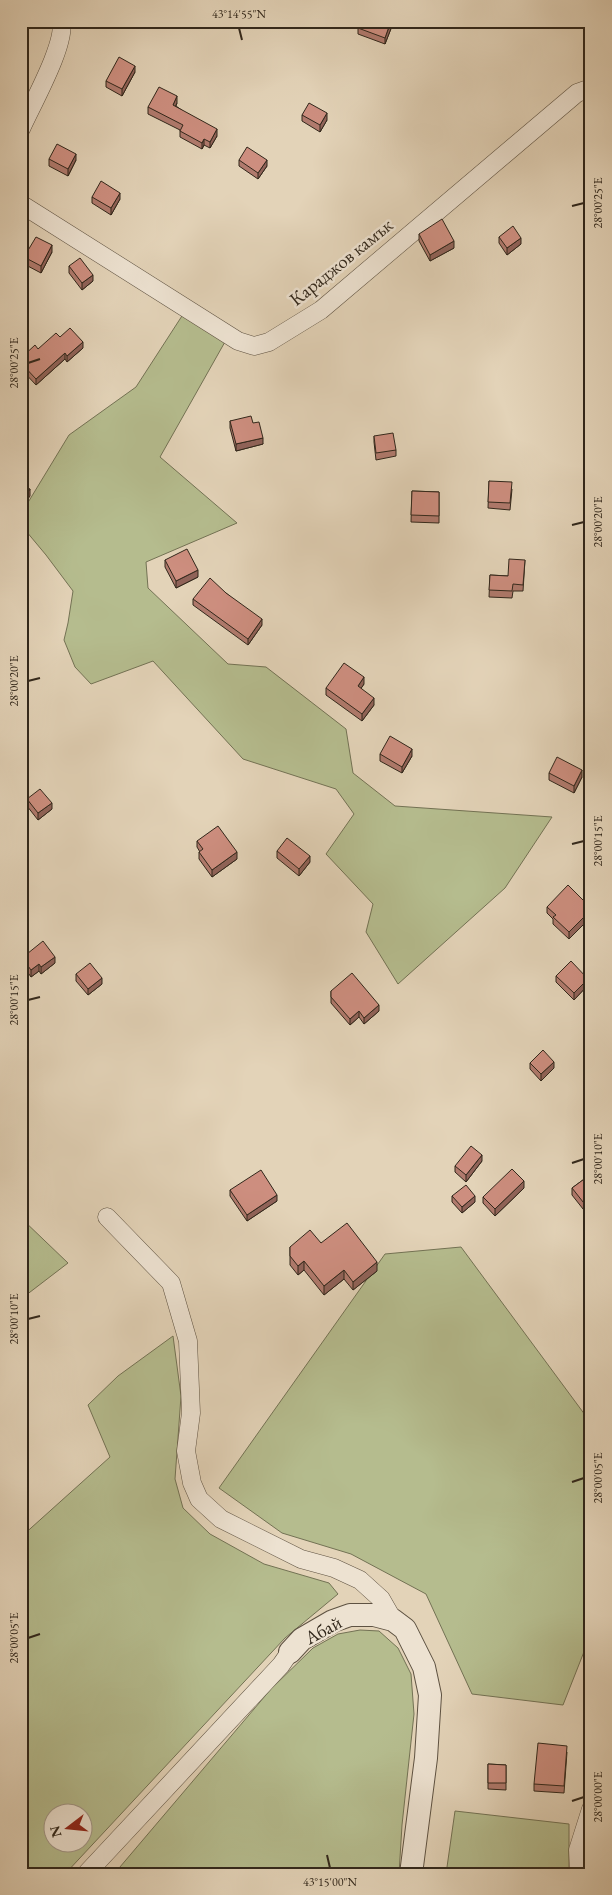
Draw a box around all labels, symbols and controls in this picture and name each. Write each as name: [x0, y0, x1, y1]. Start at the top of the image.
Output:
text: 43°14'55"N: [212, 6, 266, 22]
text: 28°00'25"E: [590, 177, 606, 229]
street label: Караджов камък: [284, 213, 398, 311]
text: 28°00'25"E: [6, 337, 22, 389]
text: 28°00'20"E: [590, 496, 606, 548]
text: 28°00'20"E: [6, 655, 22, 707]
text: 28°00'15"E: [590, 815, 606, 867]
text: 28°00'15"E: [6, 974, 22, 1026]
text: 28°00'10"E: [590, 1133, 606, 1185]
text: 28°00'10"E: [6, 1293, 22, 1345]
text: 28°00'05"E: [590, 1452, 606, 1504]
street label: Абай: [299, 1610, 346, 1651]
text: 28°00'05"E: [6, 1612, 22, 1664]
text: 28°00'00"E: [590, 1771, 606, 1823]
north arrow: [42, 1802, 92, 1852]
text: N: [45, 1823, 66, 1840]
text: 43°15'00"N: [303, 1874, 357, 1890]

